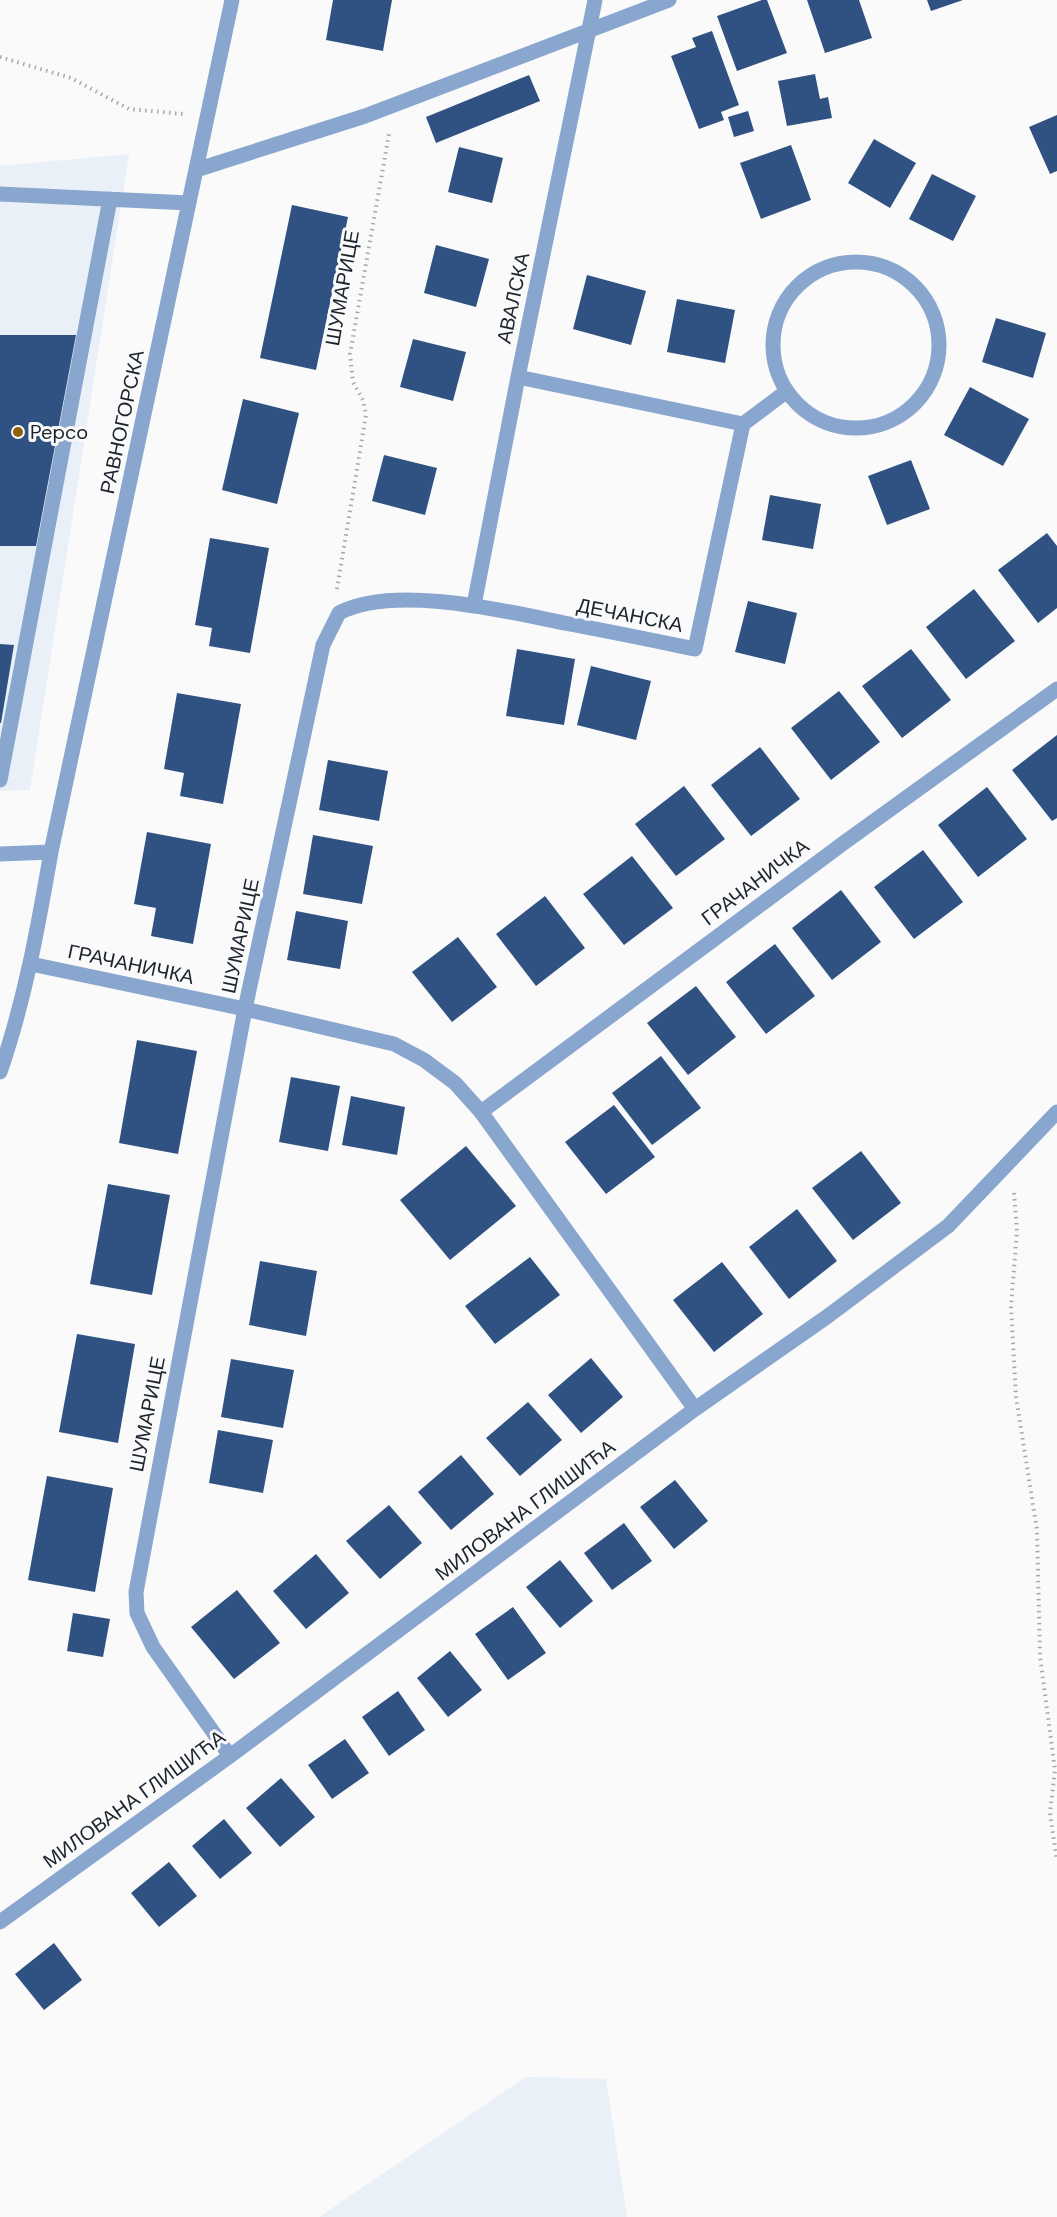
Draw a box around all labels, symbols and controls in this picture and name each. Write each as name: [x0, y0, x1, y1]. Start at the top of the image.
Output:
street label: ШУМАРИЦЕ: [319, 228, 365, 348]
street label: АВАЛСКА: [491, 249, 535, 346]
street label: РАВНОГОРСКА: [94, 347, 150, 496]
place label: Pepco: [30, 419, 88, 445]
marker: Pepco: [11, 425, 25, 439]
street label: ДЕЧАНСКА: [575, 592, 686, 638]
street label: ГРАЧАНИЧКА: [696, 833, 815, 931]
street label: ШУМАРИЦЕ: [215, 876, 265, 996]
street label: ГРАЧАНИЧКА: [65, 938, 197, 990]
street label: ШУМАРИЦЕ: [123, 1354, 171, 1474]
street label: МИЛОВАНА ГЛИШИЋА: [430, 1433, 621, 1586]
street label: МИЛОВАНА ГЛИШИЋА: [38, 1724, 231, 1874]

